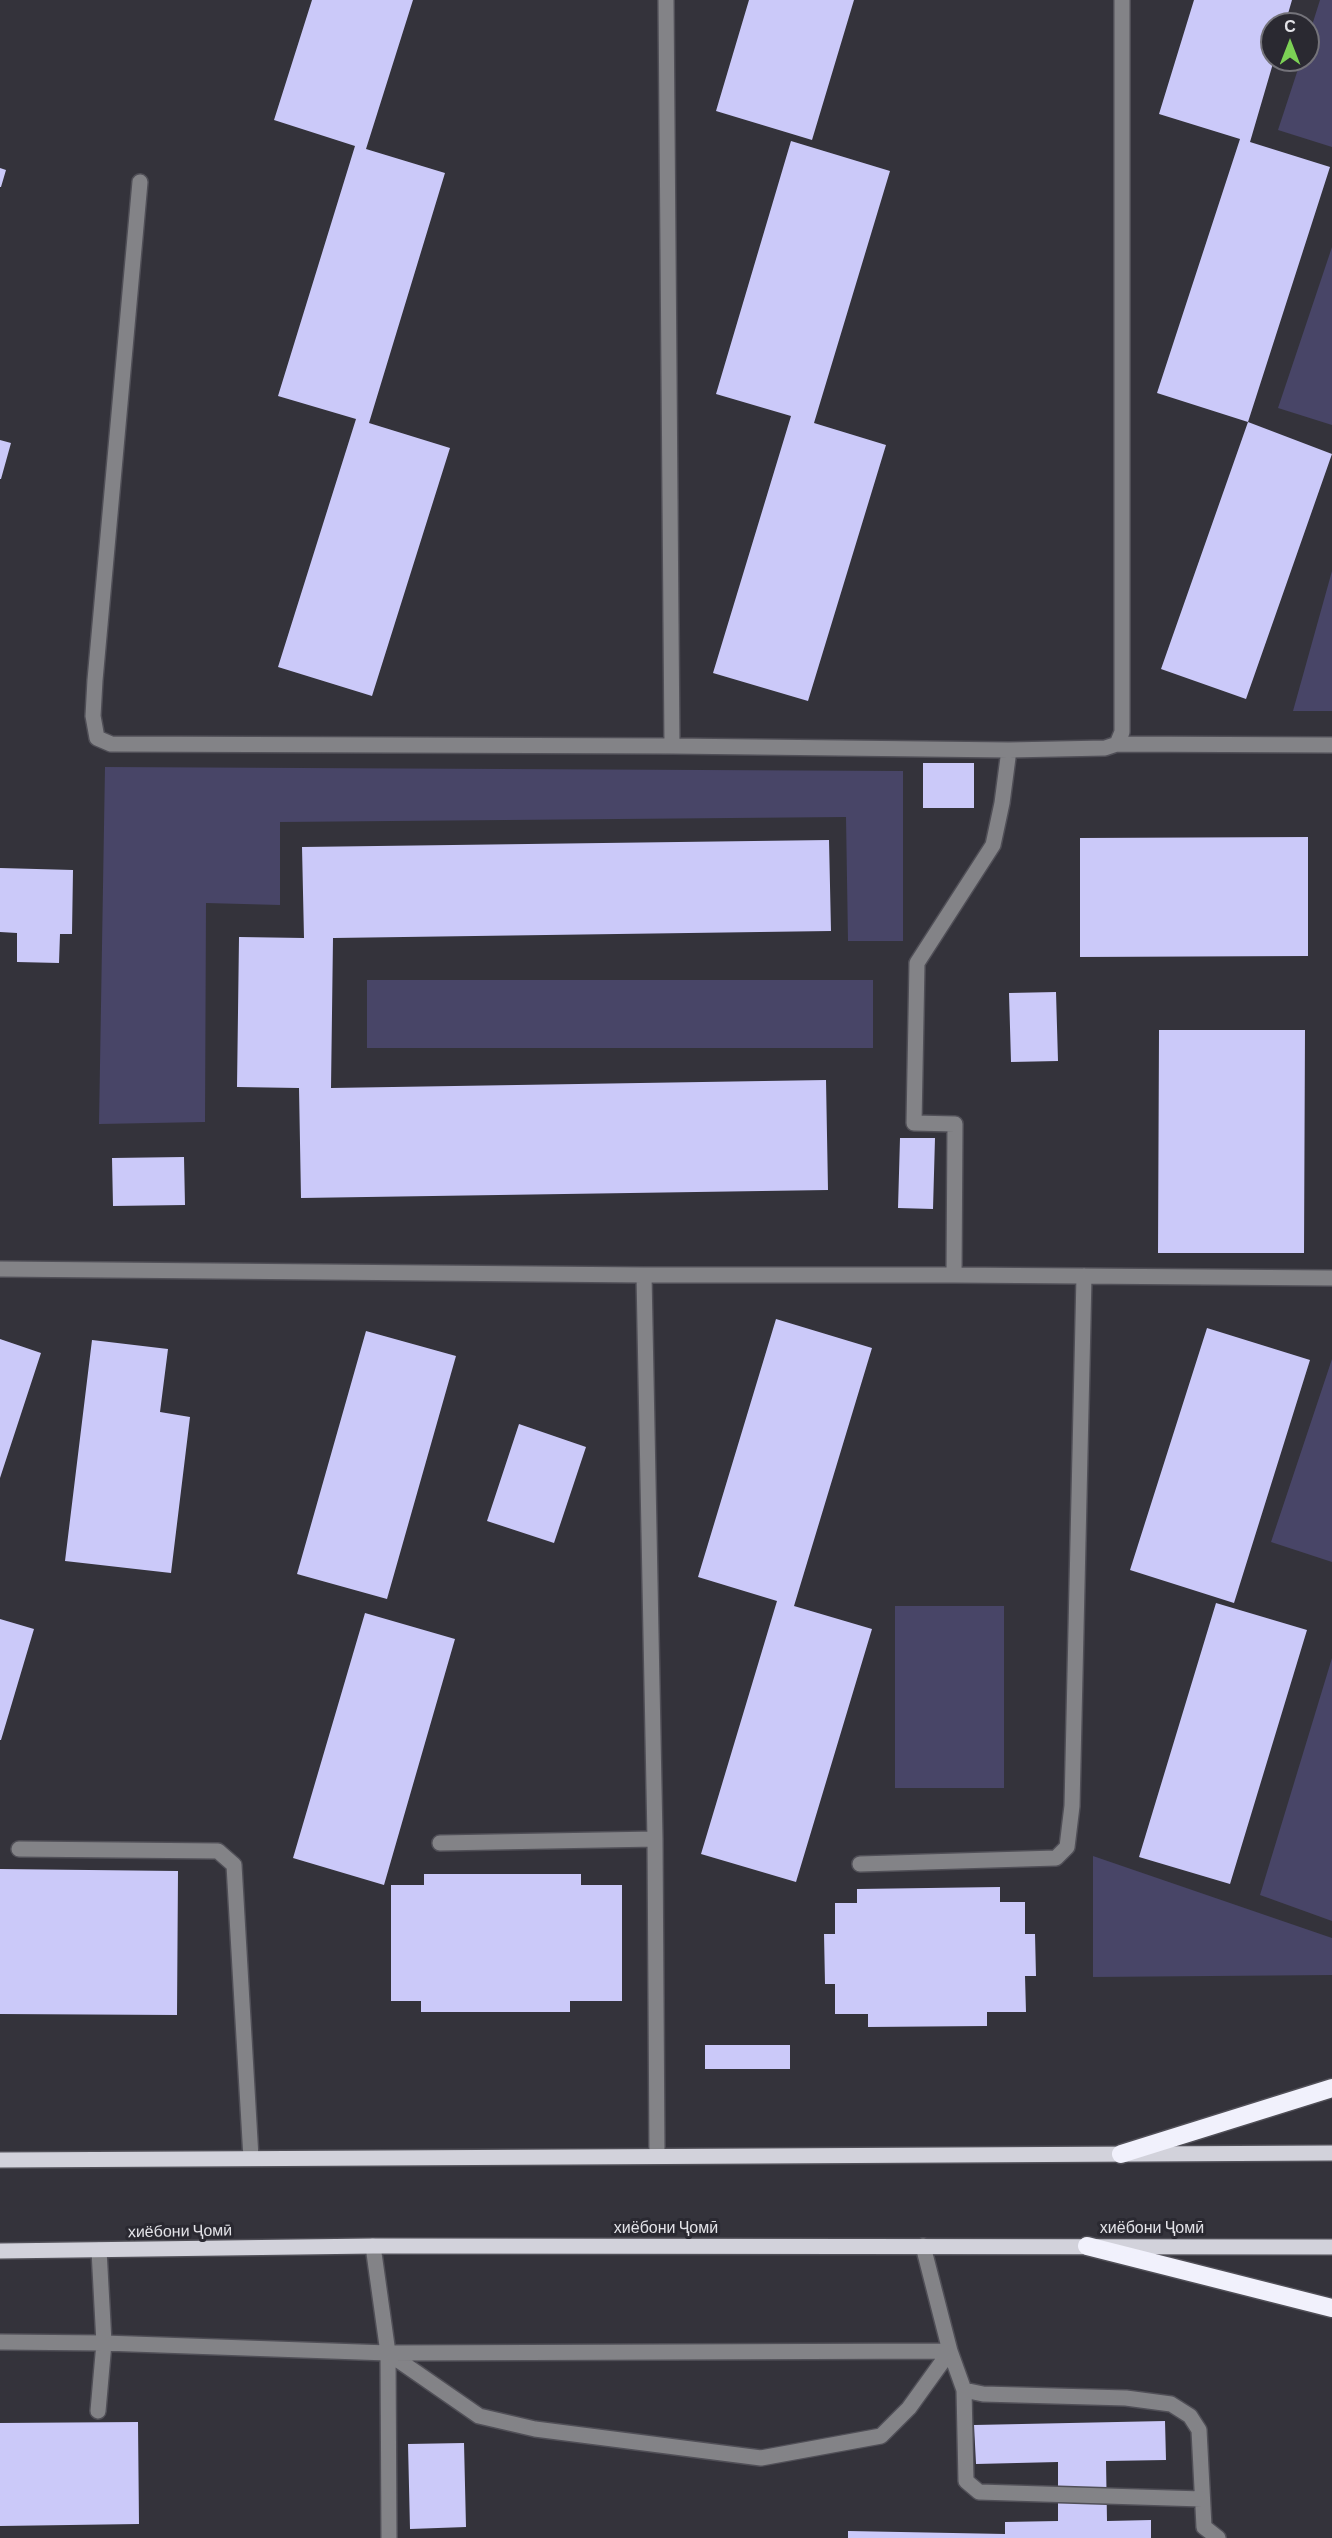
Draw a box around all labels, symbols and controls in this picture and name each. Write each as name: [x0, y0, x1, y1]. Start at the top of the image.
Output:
north arrow: [1260, 12, 1320, 72]
text: С: [1284, 16, 1296, 35]
street label: хиёбони Ҷомӣ: [614, 2218, 718, 2238]
street label: хиёбони Ҷомӣ: [1100, 2218, 1204, 2238]
street label: хиёбони Ҷомӣ: [128, 2220, 232, 2242]

